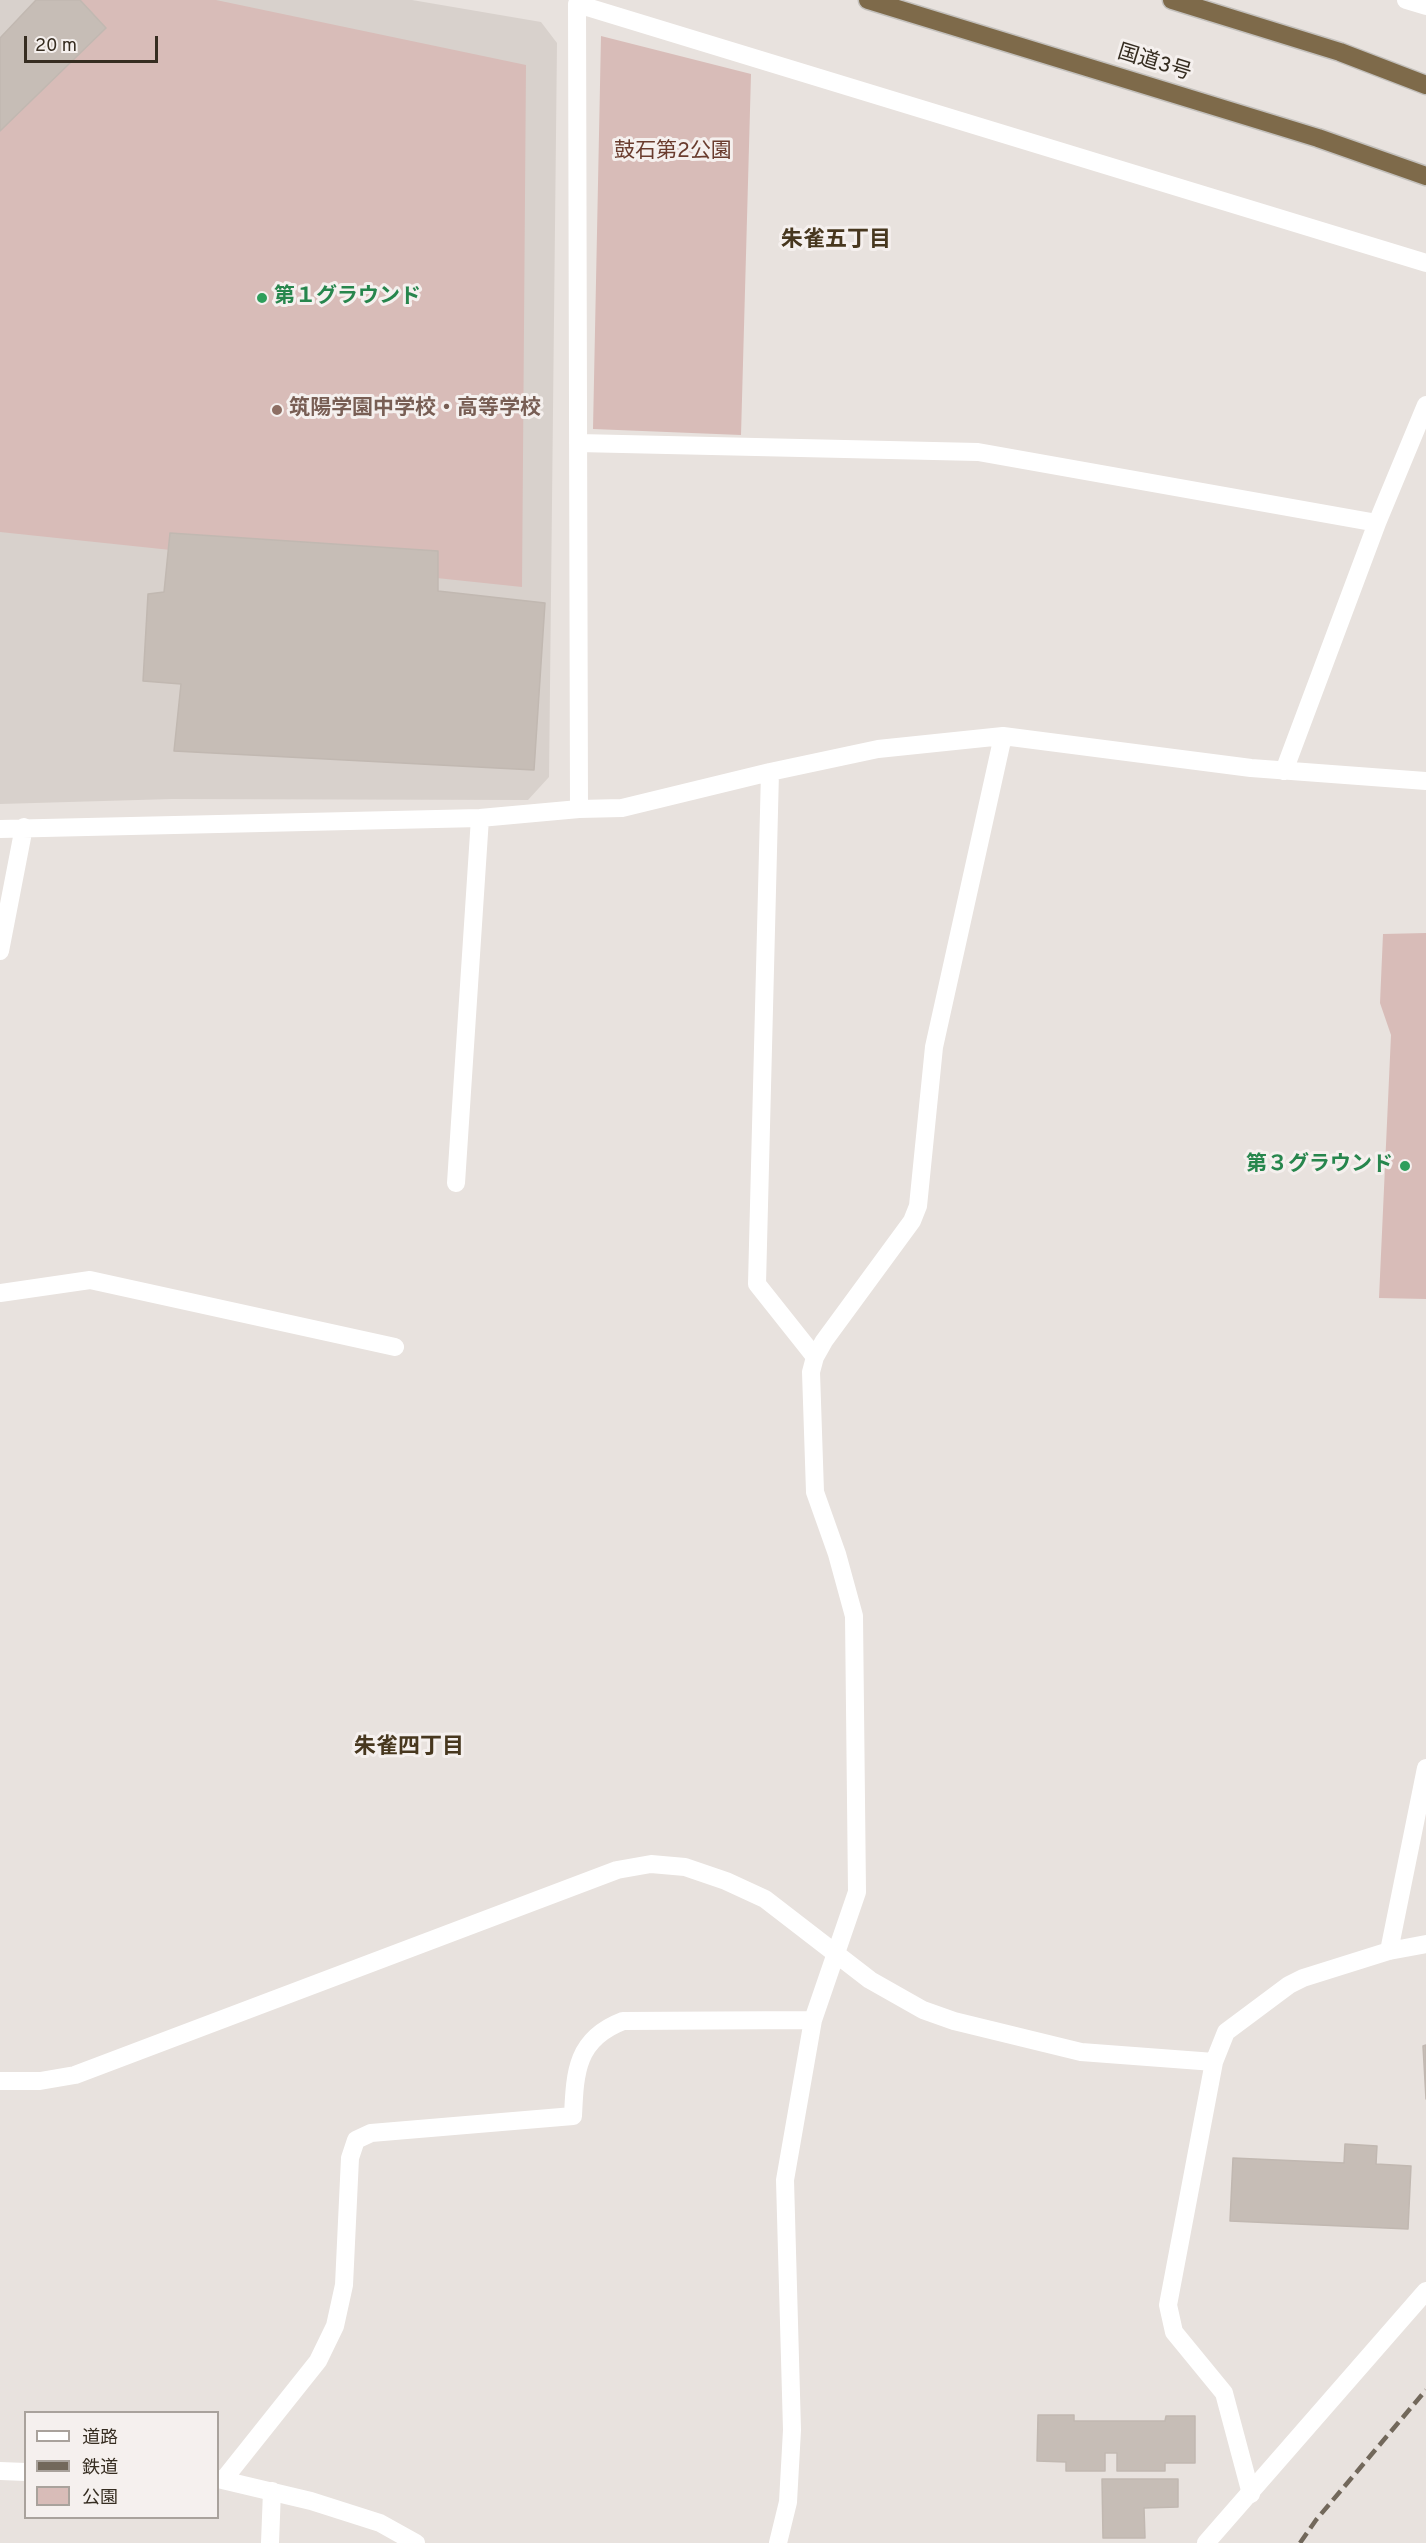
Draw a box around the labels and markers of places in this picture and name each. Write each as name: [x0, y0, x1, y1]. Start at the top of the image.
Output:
place label: 第１グラウンド: [274, 285, 421, 311]
marker: 第１グラウンド: [255, 291, 269, 305]
place label: 筑陽学園中学校・高等学校: [289, 397, 541, 423]
marker: 筑陽学園中学校・高等学校: [270, 403, 284, 417]
place label: 第３グラウンド: [1246, 1153, 1393, 1179]
marker: 第３グラウンド: [1398, 1159, 1412, 1173]

